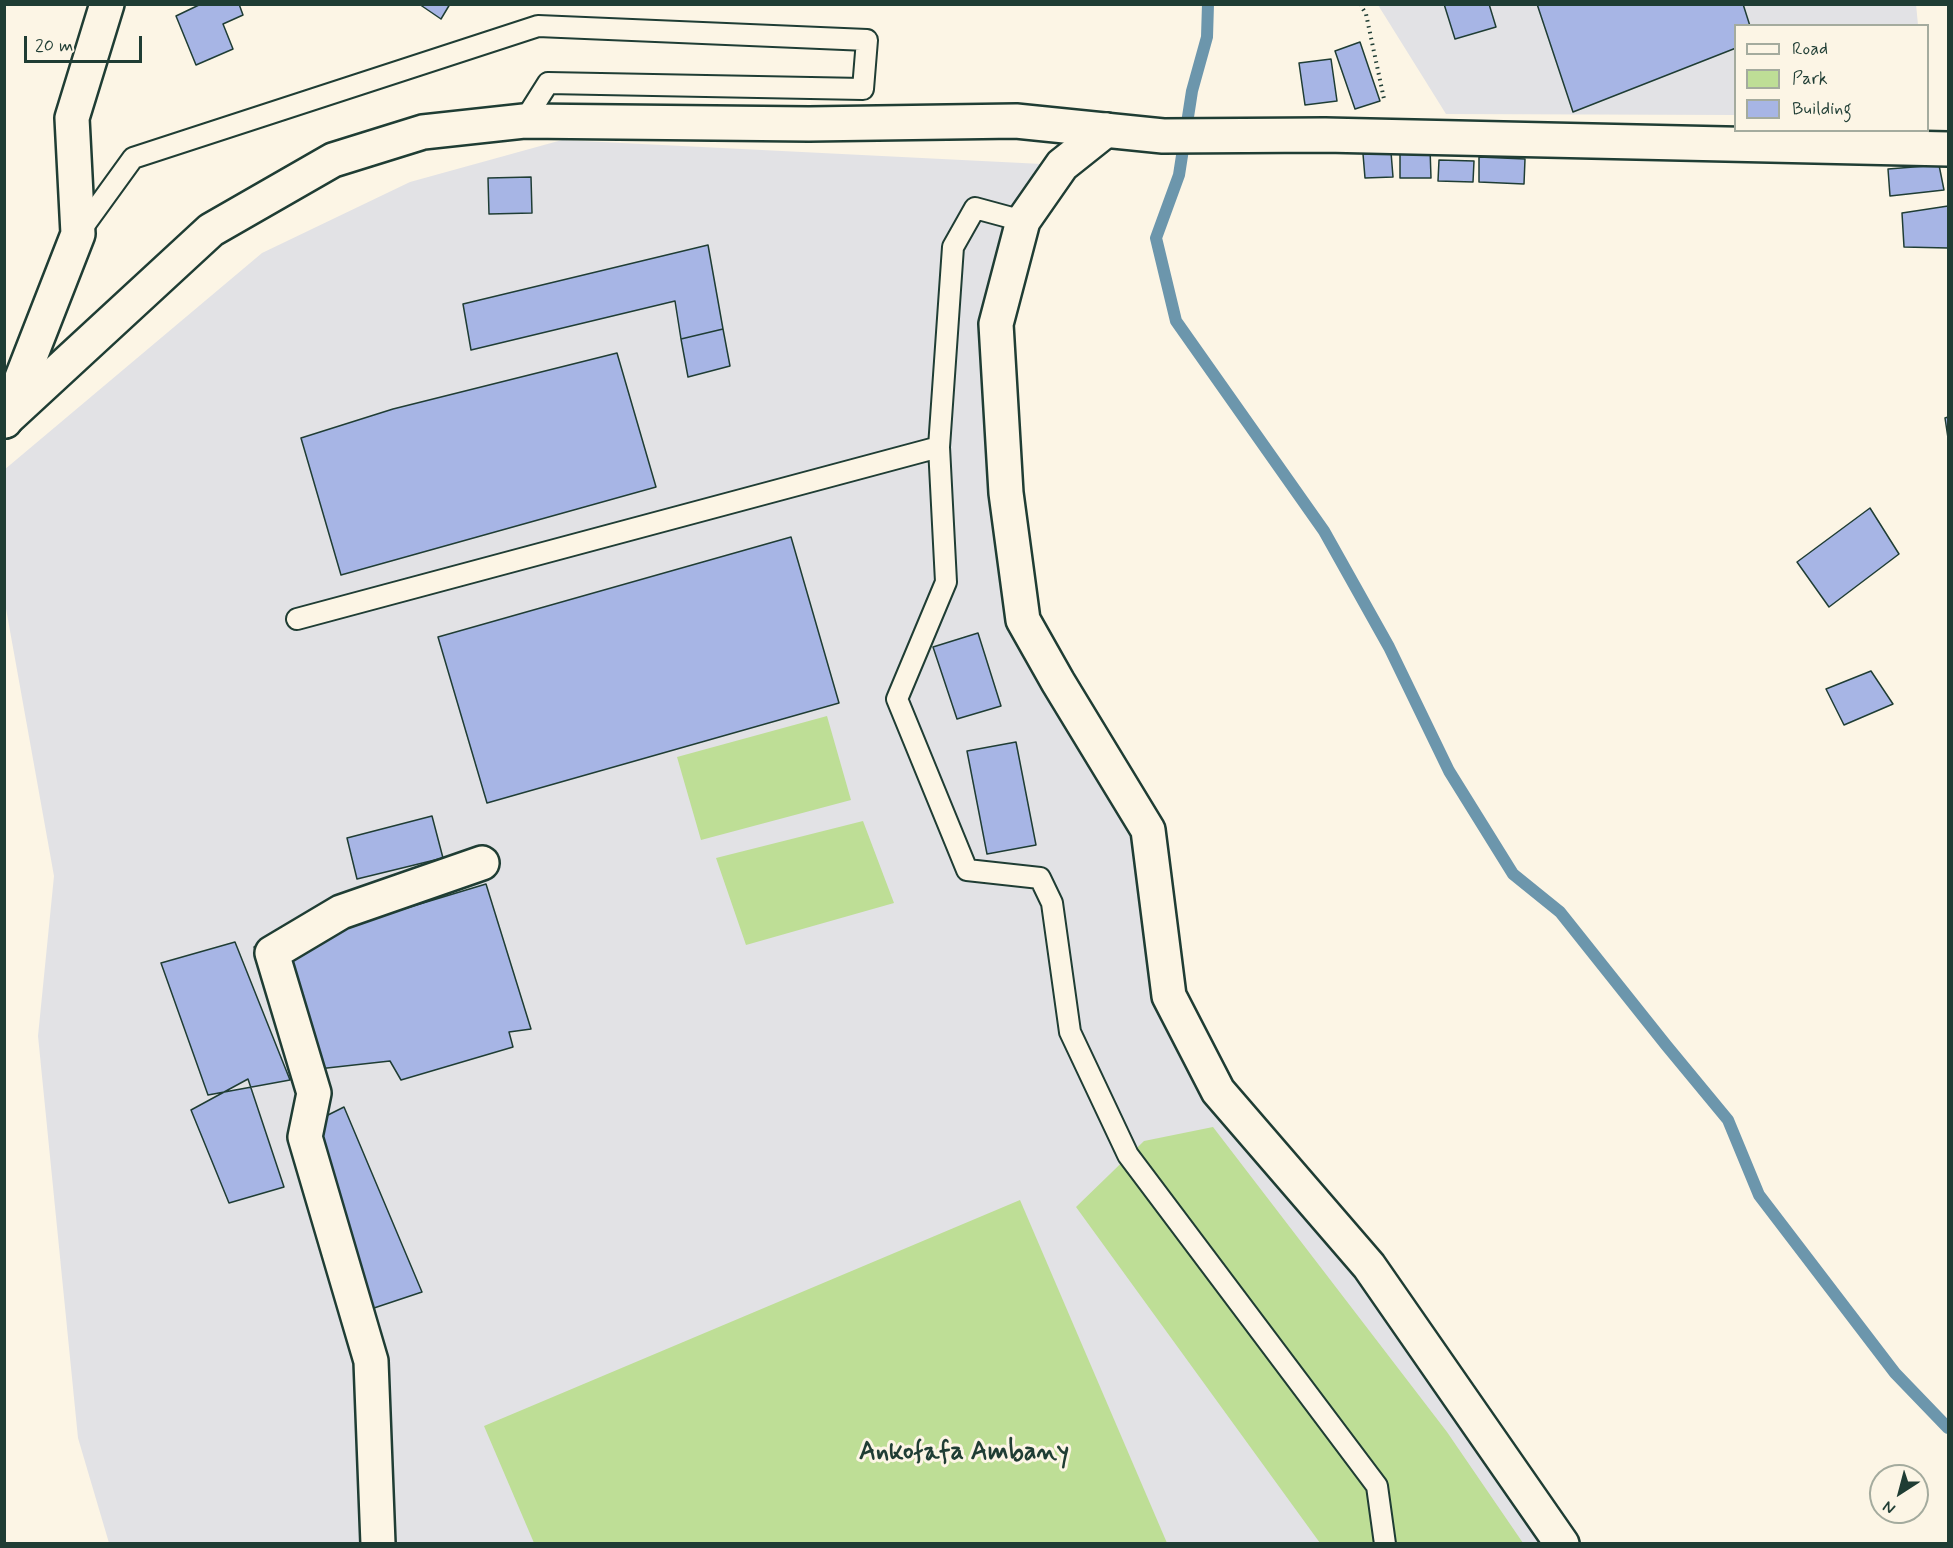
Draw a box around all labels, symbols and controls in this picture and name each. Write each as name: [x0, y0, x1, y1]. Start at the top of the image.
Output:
scale bar: [27, 24, 146, 62]
legend: [1734, 24, 1929, 132]
text: 20 m: [35, 34, 73, 58]
text: Road: [1792, 37, 1828, 61]
text: Park: [1792, 67, 1828, 91]
text: Building: [1792, 97, 1852, 121]
district label: Ankofafa Ambany: [859, 1438, 1069, 1470]
north arrow: [1869, 1464, 1929, 1524]
text: N: [1879, 1496, 1900, 1519]

